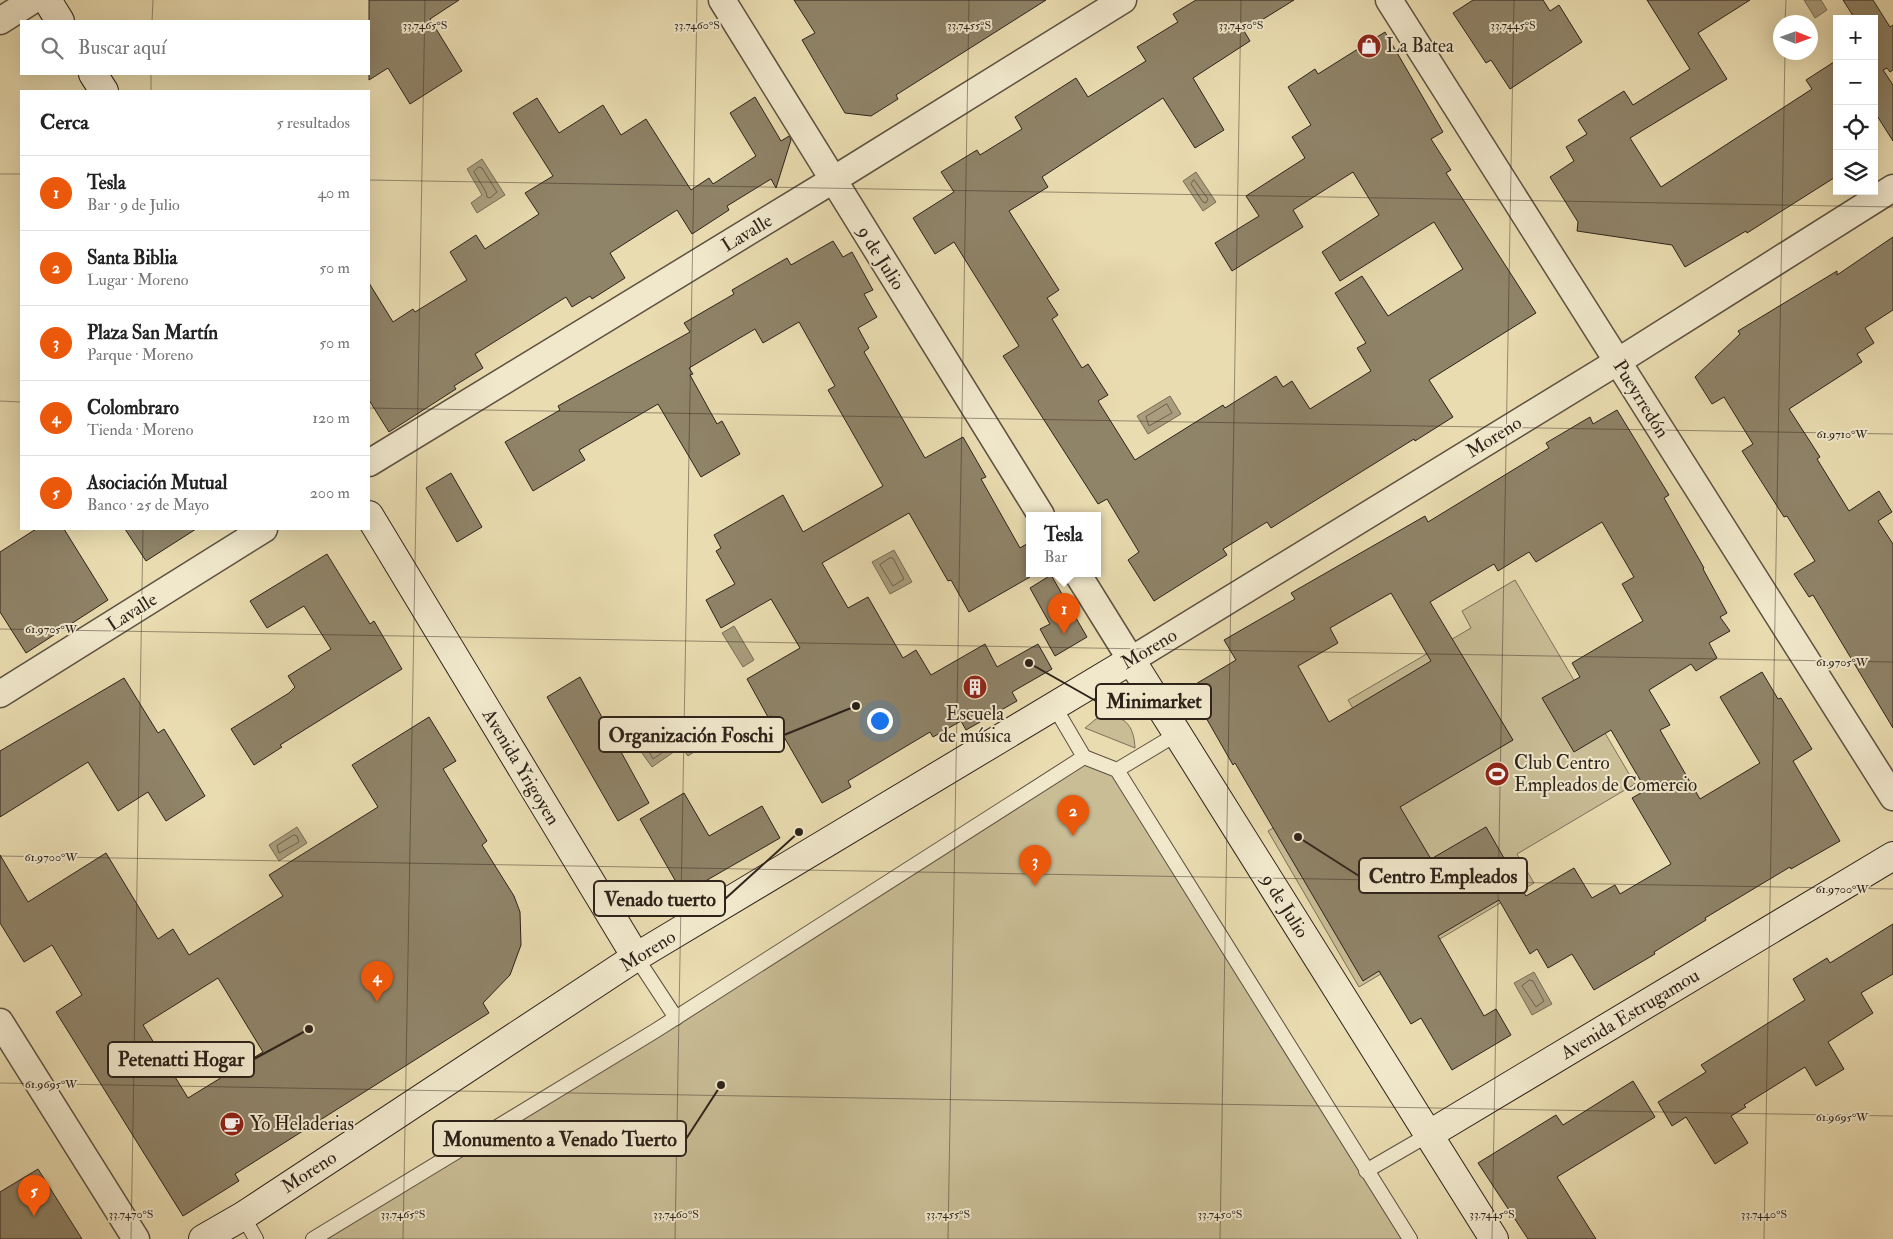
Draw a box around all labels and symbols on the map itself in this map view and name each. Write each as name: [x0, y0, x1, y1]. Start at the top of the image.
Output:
north arrow: [1773, 15, 1818, 60]
text: 33.7465°S: [403, 18, 447, 33]
text: 33.7460°S: [674, 18, 720, 33]
text: 33.7455°S: [947, 18, 991, 33]
text: 33.7450°S: [1219, 18, 1263, 33]
text: 33.7445°S: [1490, 18, 1536, 33]
shop icon: La Batea: [1356, 33, 1382, 59]
place label: La Batea: [1386, 34, 1454, 58]
street label: Lavalle: [717, 209, 777, 257]
street label: 9 de Julio: [851, 220, 910, 295]
street label: Pueyrredón: [1608, 355, 1674, 443]
street label: Moreno: [1462, 411, 1526, 463]
text: 61.9710°W: [1816, 427, 1868, 442]
street label: Lavalle: [102, 587, 162, 637]
pin: 1: [1048, 593, 1080, 634]
text: 61.9705°W: [25, 622, 78, 637]
street label: Moreno: [1117, 623, 1181, 675]
text: 61.9705°W: [1816, 655, 1869, 670]
building icon: Escuela de música: [962, 674, 988, 700]
callout: Minimarket: [1096, 684, 1211, 719]
text: Minimarket: [1105, 689, 1202, 714]
place label: Escuela de música: [939, 702, 1012, 748]
street label: Avenida Yrigoyen: [476, 704, 565, 830]
your location: [867, 708, 893, 734]
callout: Organización Foschi: [599, 717, 784, 752]
text: Organización Foschi: [608, 723, 774, 749]
place label: Club Centro Empleados de Comercio: [1514, 751, 1697, 798]
sports icon: Club Centro Empleados de Comercio: [1484, 761, 1510, 787]
pin: 2: [1057, 795, 1089, 836]
pin: 3: [1019, 845, 1051, 886]
text: 61.9700°W: [25, 850, 78, 865]
callout: Centro Empleados: [1359, 858, 1527, 893]
text: Centro Empleados: [1369, 864, 1517, 890]
street label: 9 de Julio: [1255, 868, 1314, 943]
callout: Venado tuerto: [594, 881, 725, 916]
text: 61.9700°W: [1816, 882, 1869, 897]
text: Venado tuerto: [603, 887, 716, 912]
street label: Moreno: [616, 925, 680, 977]
pin: 4: [361, 961, 393, 1002]
street label: Avenida Estrugamou: [1555, 963, 1704, 1065]
callout: Petenatti Hogar: [108, 1042, 254, 1077]
text: Petenatti Hogar: [118, 1047, 245, 1073]
text: 61.9695°W: [25, 1077, 78, 1092]
text: 61.9695°W: [1816, 1110, 1869, 1125]
cafe icon: Yo Heladerias: [219, 1111, 245, 1137]
place label: Yo Heladerias: [250, 1112, 354, 1136]
callout: Monumento a Venado Tuerto: [433, 1121, 686, 1156]
text: Monumento a Venado Tuerto: [442, 1127, 677, 1152]
street label: Moreno: [277, 1145, 341, 1199]
pin: 5: [18, 1175, 50, 1216]
text: 33.7470°S: [109, 1207, 153, 1222]
text: 33.7465°S: [381, 1207, 425, 1222]
text: 33.7460°S: [653, 1207, 699, 1222]
text: 33.7455°S: [926, 1207, 970, 1222]
text: 33.7450°S: [1198, 1207, 1242, 1222]
text: 33.7445°S: [1469, 1207, 1515, 1222]
text: 33.7440°S: [1741, 1207, 1787, 1222]

